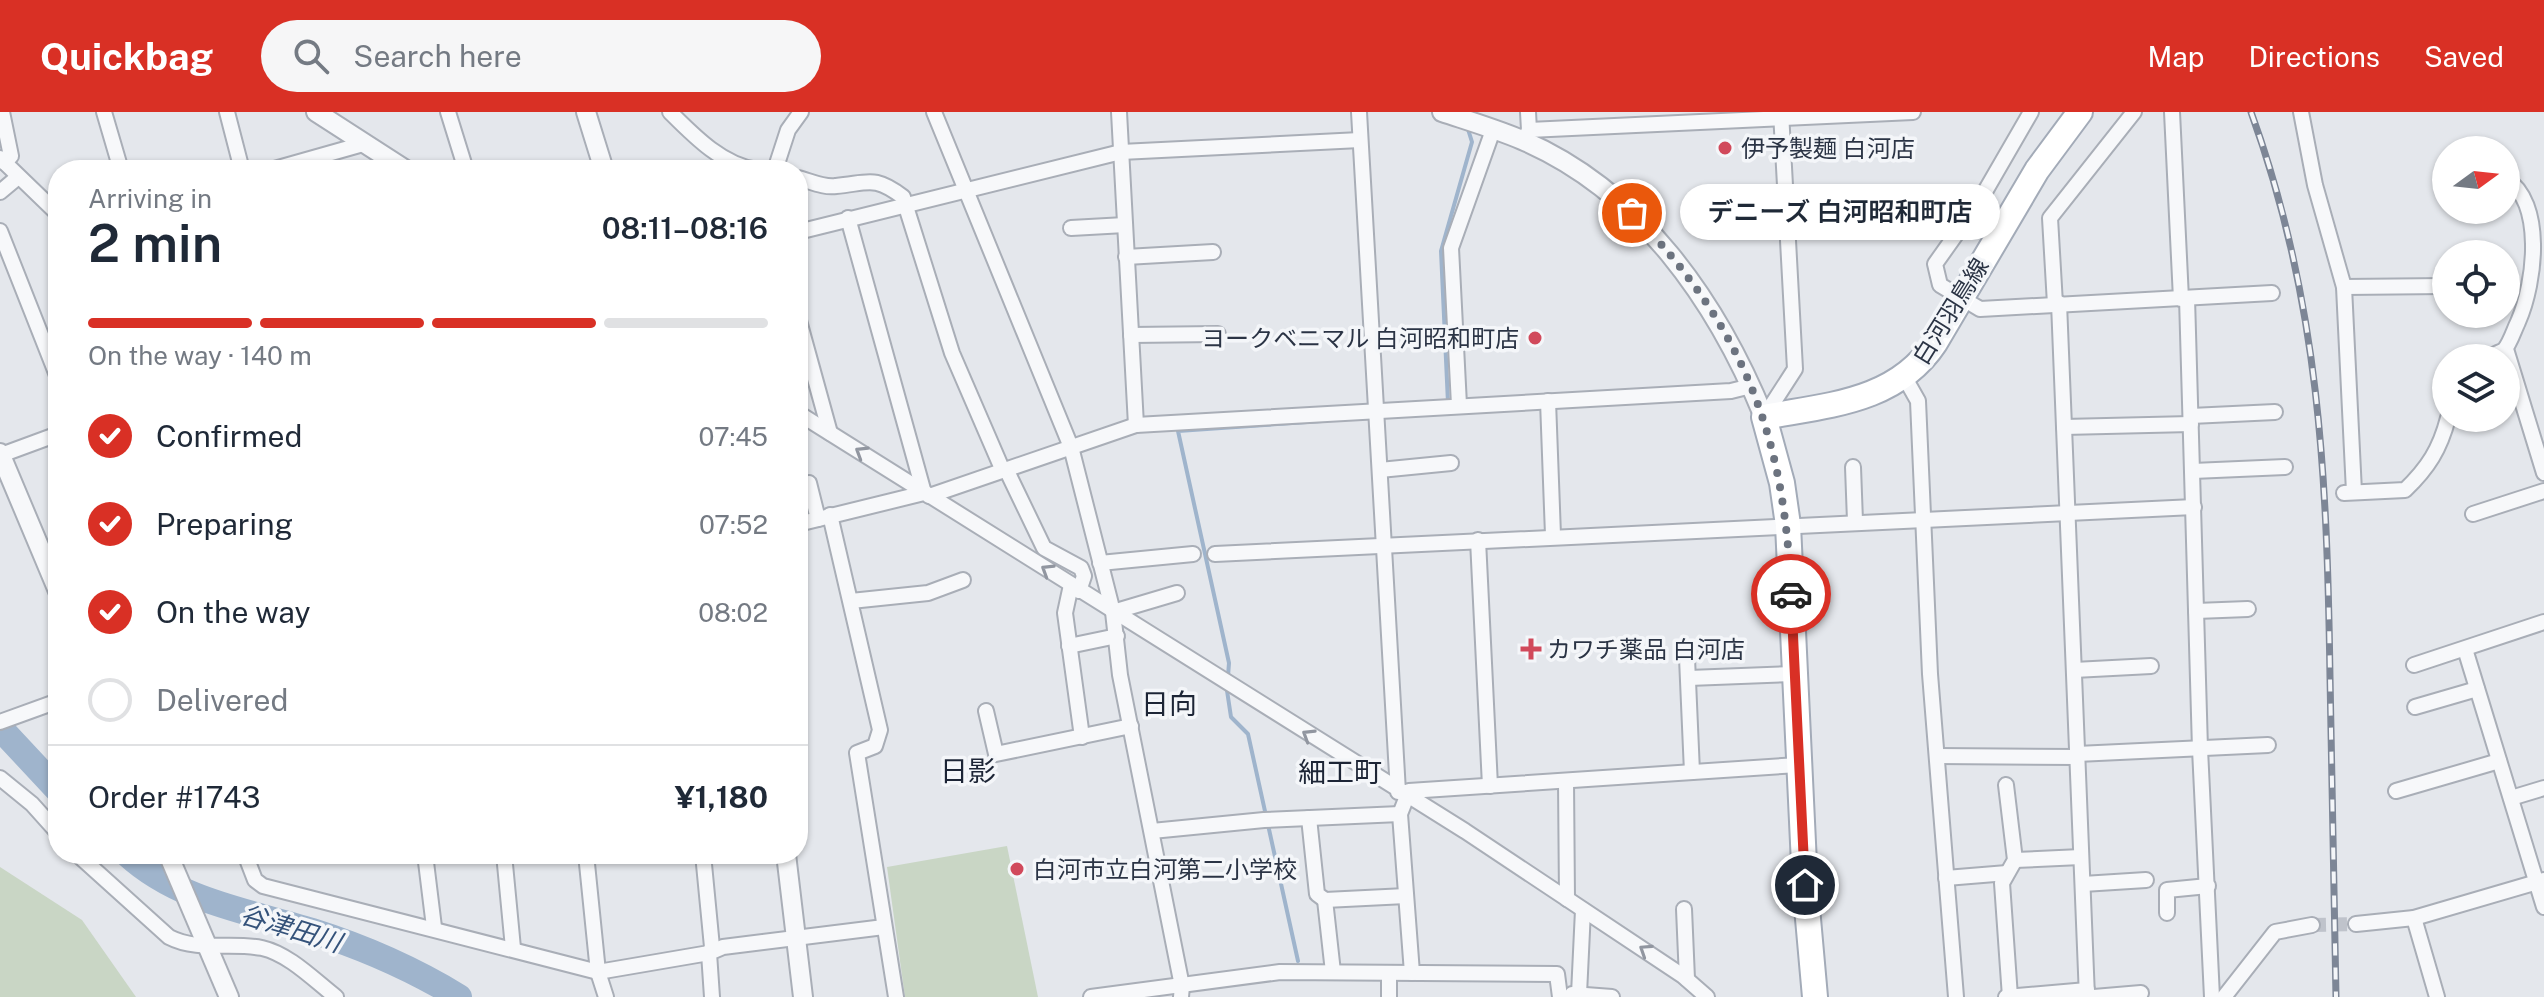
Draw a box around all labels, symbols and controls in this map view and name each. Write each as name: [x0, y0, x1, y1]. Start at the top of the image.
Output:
search box: [261, 20, 821, 92]
text: Quickbag: [40, 34, 213, 79]
icon: search: [289, 34, 333, 78]
text: Search here: [353, 38, 522, 74]
text: Map: [2148, 40, 2204, 73]
text: Directions: [2248, 40, 2380, 73]
text: Saved: [2424, 40, 2504, 73]
place label: 伊予製麺 白河店: [1741, 134, 1915, 162]
north arrow: [2432, 136, 2520, 224]
map controls: [2432, 136, 2520, 432]
marker: 伊予製麺 白河店: [1716, 139, 1734, 157]
pin: [1598, 179, 1666, 247]
text: Arriving in: [88, 183, 212, 214]
callout: デニーズ 白河昭和町店: [1680, 185, 2000, 241]
icon: bag: [1610, 191, 1654, 235]
text: デニーズ 白河昭和町店: [1708, 196, 1972, 227]
text: 08:11–08:16: [602, 210, 768, 246]
text: 2 min: [88, 213, 222, 274]
button: locate: [2432, 240, 2520, 328]
street label: 白河羽鳥線: [1906, 253, 1994, 369]
place label: ヨークベニマル 白河昭和町店: [1201, 324, 1519, 352]
marker: ヨークベニマル 白河昭和町店: [1526, 329, 1544, 347]
text: On the way · 140 m: [88, 340, 312, 371]
button: layers: [2432, 344, 2520, 432]
icon: check: [88, 414, 132, 458]
text: Confirmed: [156, 418, 302, 454]
text: 07:45: [698, 421, 768, 452]
one-way arrow: [855, 447, 870, 462]
icon: check: [88, 502, 132, 546]
text: Preparing: [156, 506, 293, 542]
text: 07:52: [699, 509, 768, 540]
courier: [1751, 554, 1831, 634]
one-way arrow: [1041, 565, 1056, 580]
icon: car: [1769, 572, 1813, 616]
icon: check: [88, 590, 132, 634]
text: On the way: [156, 594, 310, 630]
text: 08:02: [698, 597, 768, 628]
place label: カワチ薬品 白河店: [1547, 635, 1745, 663]
marker: カワチ薬品 白河店: [1522, 640, 1540, 658]
text: Delivered: [156, 682, 288, 718]
district label: 日向: [1141, 687, 1197, 720]
one-way arrow: [1303, 730, 1317, 745]
district label: 日影: [940, 754, 996, 787]
district label: 細工町: [1298, 755, 1382, 788]
text: Order #1743: [88, 779, 261, 815]
text: ¥1,180: [675, 779, 768, 815]
pin: [1771, 851, 1839, 919]
place label: 白河市立白河第二小学校: [1033, 855, 1297, 883]
marker: 白河市立白河第二小学校: [1008, 860, 1026, 878]
icon: home: [1783, 863, 1827, 907]
water label: 谷津田川: [237, 898, 348, 959]
one-way arrow: [1639, 945, 1653, 960]

